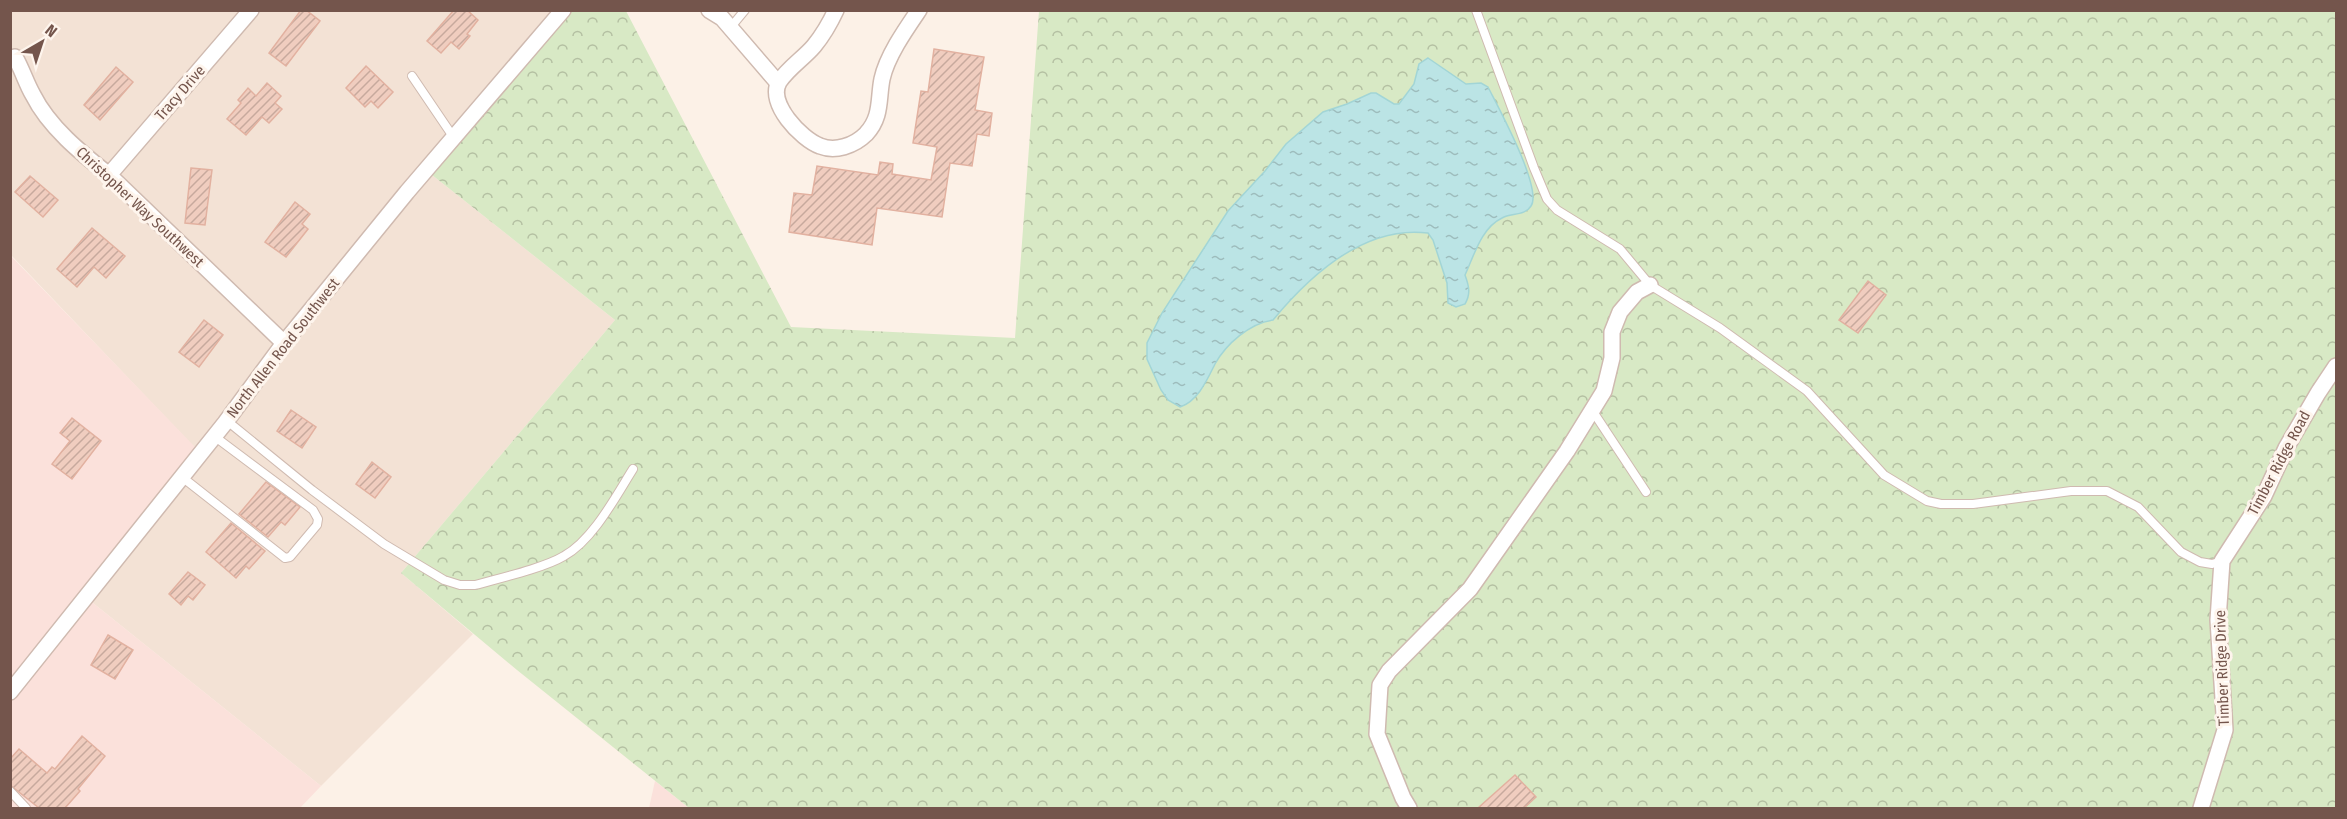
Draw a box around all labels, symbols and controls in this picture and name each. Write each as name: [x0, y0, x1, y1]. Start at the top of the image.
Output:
north arrow: [12, 12, 72, 72]
text: N: [41, 20, 61, 41]
street label: Tracy Drive: [151, 62, 209, 124]
street label: Christopher Way Southwest: [72, 143, 208, 271]
street label: North Allen Road Southwest: [223, 275, 343, 421]
street label: Timber Ridge Road: [2244, 408, 2314, 518]
street label: Timber Ridge Drive: [2211, 610, 2233, 726]

